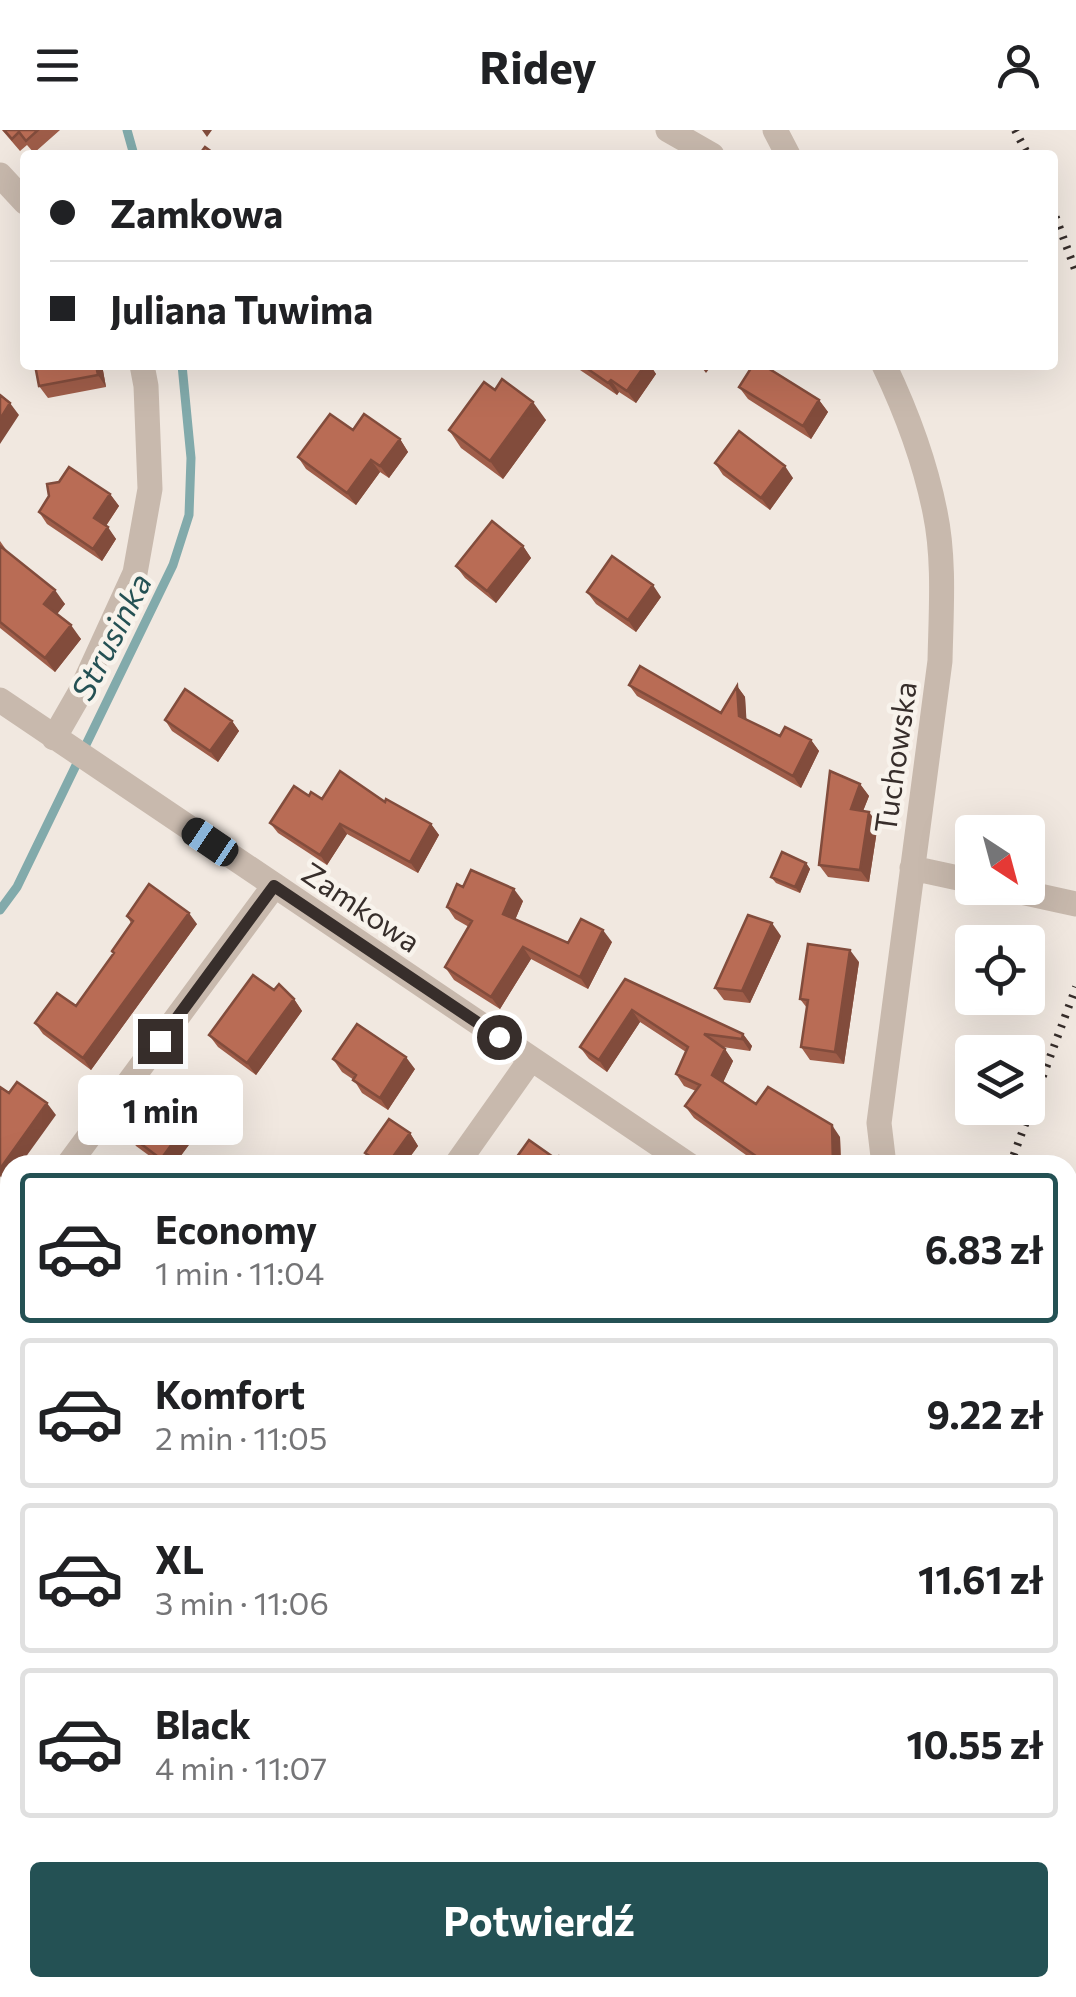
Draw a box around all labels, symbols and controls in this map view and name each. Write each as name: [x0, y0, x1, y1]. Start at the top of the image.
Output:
icon: menu: [30, 38, 85, 93]
text: Ridey: [479, 38, 597, 93]
icon: person: [991, 38, 1046, 93]
text: Zamkowa: [110, 189, 283, 236]
text: Juliana Tuwima: [110, 285, 373, 332]
water label: Strusinka: [61, 566, 159, 706]
street label: Tuchowska: [865, 679, 923, 835]
car: [177, 813, 243, 871]
north arrow: [955, 815, 1045, 905]
map controls: [955, 815, 1045, 1125]
street label: Zamkowa: [296, 853, 428, 959]
button: locate: [955, 925, 1045, 1015]
route start: [477, 1015, 522, 1060]
route end: [138, 1019, 183, 1064]
button: layers: [955, 1035, 1045, 1125]
callout: 1 min: [78, 1076, 242, 1146]
text: 1 min: [123, 1090, 198, 1130]
icon: car: [35, 1203, 125, 1293]
text: Economy: [155, 1205, 317, 1252]
text: 6.83 zł: [925, 1225, 1043, 1272]
text: 1 min · 11:04: [155, 1252, 324, 1292]
icon: car: [35, 1368, 125, 1458]
text: Komfort: [155, 1370, 305, 1417]
text: 9.22 zł: [926, 1390, 1043, 1437]
text: 2 min · 11:05: [155, 1417, 327, 1457]
icon: car: [35, 1533, 125, 1623]
text: XL: [155, 1535, 204, 1582]
text: 11.61 zł: [918, 1555, 1043, 1602]
text: 3 min · 11:06: [155, 1582, 329, 1622]
icon: car: [35, 1698, 125, 1788]
text: Black: [155, 1700, 251, 1747]
text: 10.55 zł: [906, 1720, 1043, 1767]
text: 4 min · 11:07: [155, 1747, 327, 1787]
button: Potwierdź: [30, 1862, 1048, 1977]

